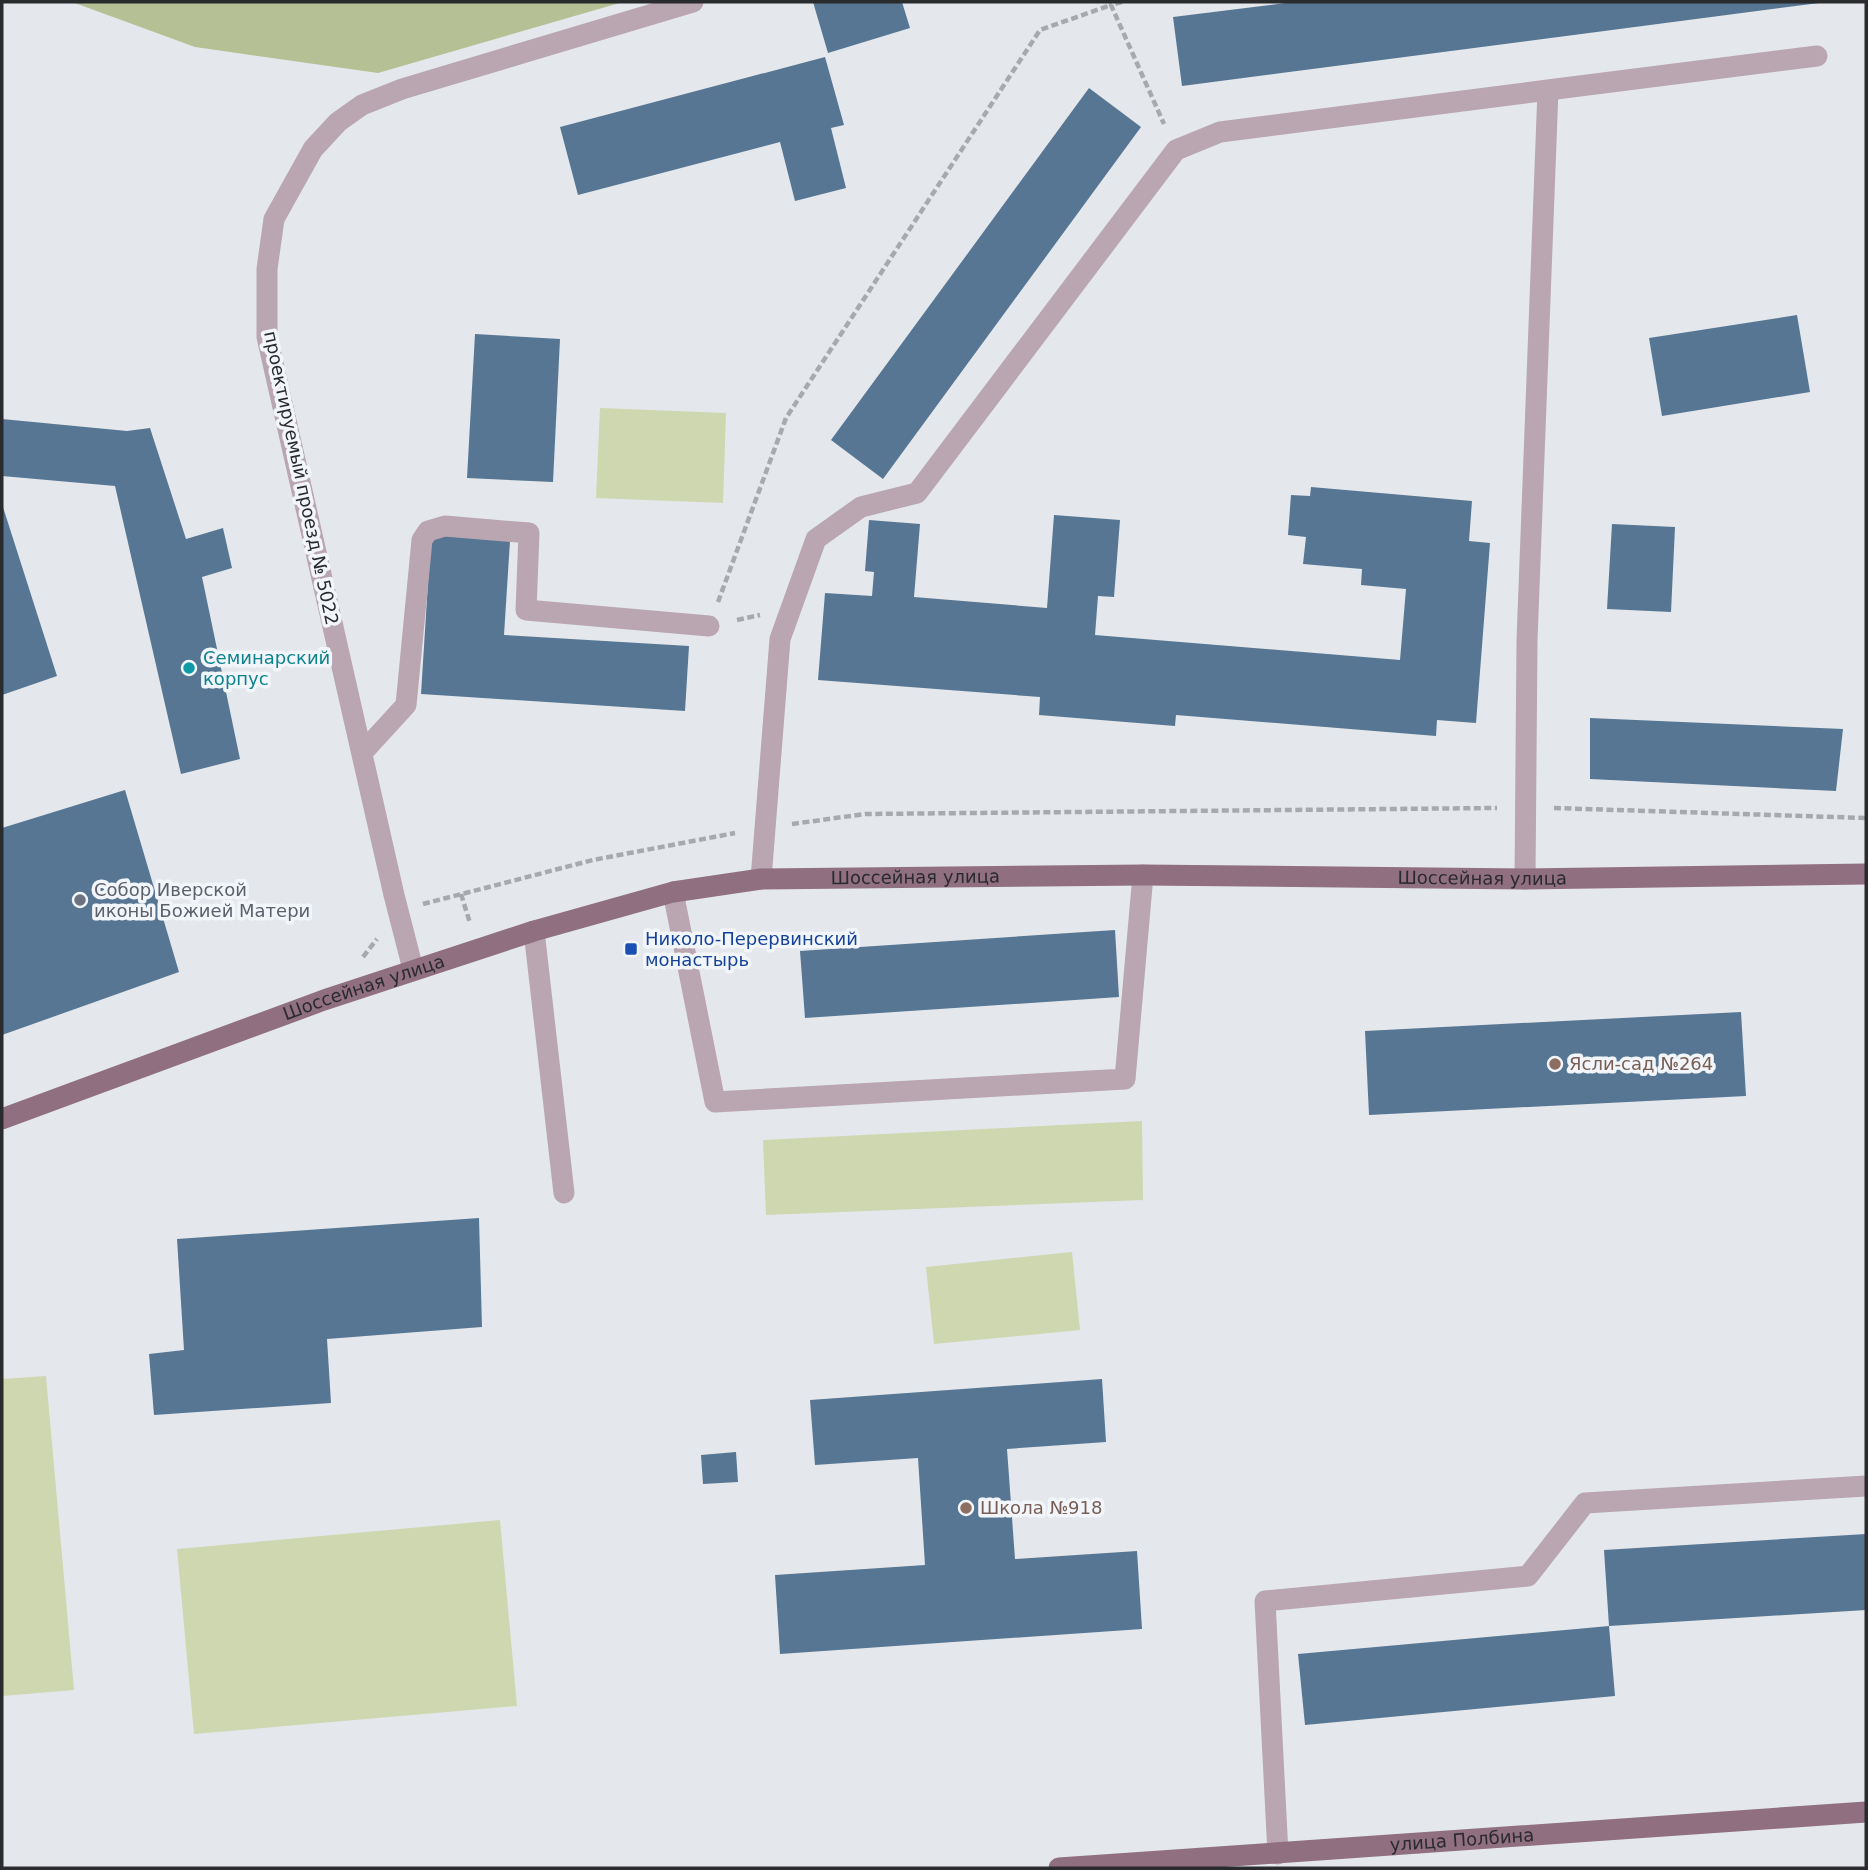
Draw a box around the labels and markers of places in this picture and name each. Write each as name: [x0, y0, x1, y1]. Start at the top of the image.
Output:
place label: Семинарский корпус: [203, 647, 330, 689]
marker: Семинарский корпус: [181, 660, 197, 676]
place label: Собор Иверской иконы Божией Матери: [94, 879, 310, 921]
marker: Собор Иверской иконы Божией Матери: [72, 892, 88, 908]
place label: Николо-Перервинский монастырь: [645, 928, 858, 970]
marker: Николо-Перервинский монастырь: [623, 941, 639, 957]
place label: Ясли-сад №264: [1569, 1053, 1713, 1074]
marker: Ясли-сад №264: [1547, 1056, 1563, 1072]
place label: Школа №918: [980, 1497, 1102, 1518]
marker: Школа №918: [958, 1500, 974, 1516]

